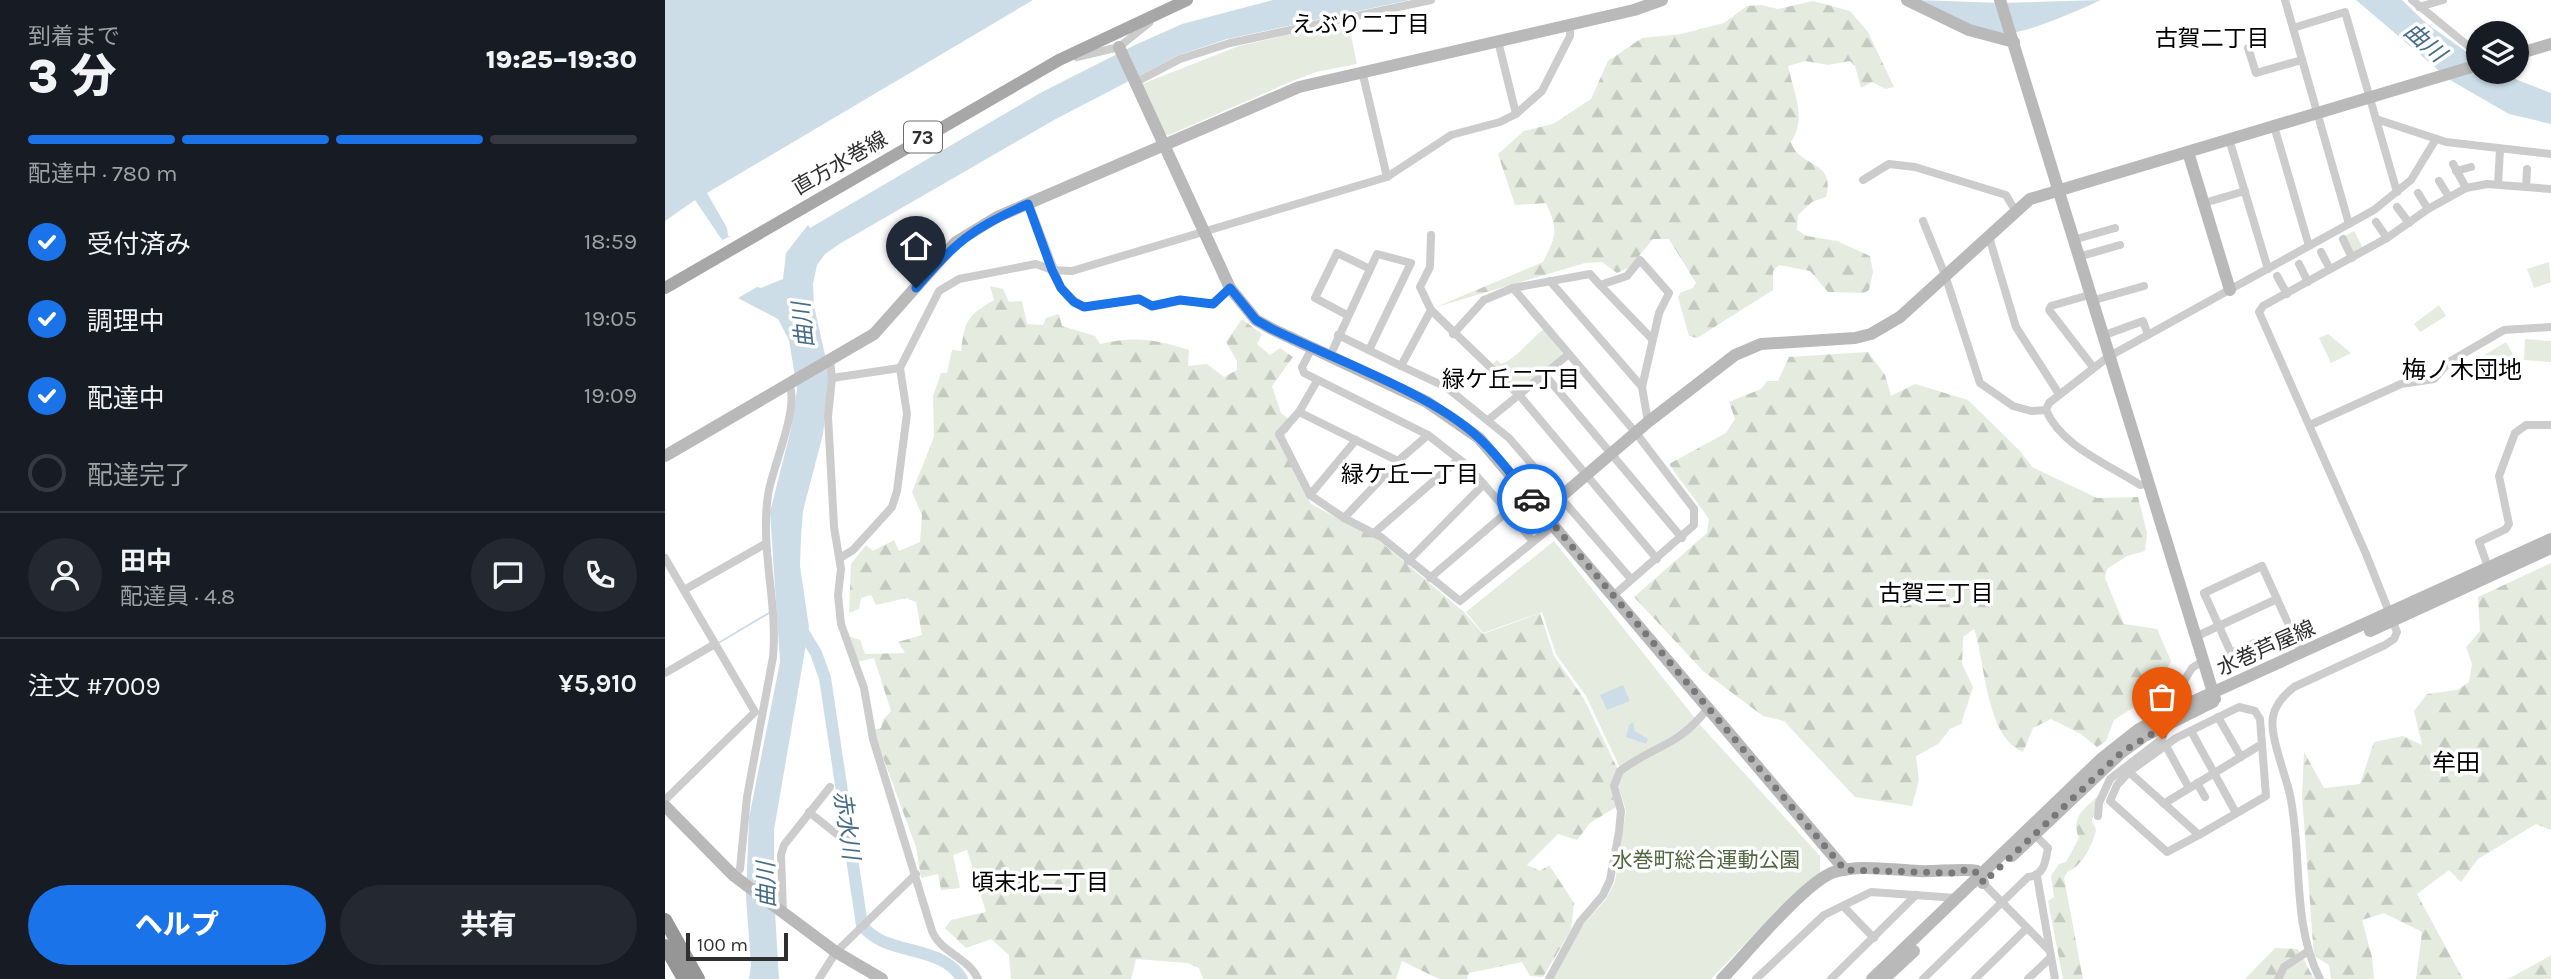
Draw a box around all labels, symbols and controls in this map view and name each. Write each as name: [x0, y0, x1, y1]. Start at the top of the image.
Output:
district label: えぶり二丁目: [1292, 11, 1430, 38]
water label: 曲川: [2398, 17, 2453, 70]
map controls: [2466, 21, 2529, 84]
button: layers: [2466, 21, 2529, 84]
text: 到着まで: [28, 23, 120, 50]
district label: 古賀二丁目: [2155, 25, 2270, 52]
text: 19:25–19:30: [486, 44, 637, 75]
text: 3 分: [28, 50, 117, 104]
road number: 73: [904, 122, 942, 153]
street label: 直方水巻線: [789, 126, 891, 200]
text: 配達中 · 780 m: [28, 160, 178, 187]
pin: [886, 216, 946, 288]
icon: check: [28, 223, 66, 261]
icon: home: [897, 227, 935, 265]
text: 18:59: [584, 228, 637, 255]
text: 受付済み: [87, 229, 191, 260]
water label: 曲川: [787, 298, 819, 349]
icon: check: [28, 300, 66, 338]
text: 19:05: [584, 305, 637, 332]
text: 調理中: [87, 306, 165, 337]
district label: 梅ノ木団地: [2402, 356, 2522, 384]
district label: 緑ケ丘二丁目: [1442, 366, 1580, 393]
icon: check: [28, 377, 66, 415]
text: 19:09: [584, 382, 637, 409]
text: 配達中: [87, 383, 165, 414]
text: 配達完了: [87, 460, 191, 491]
district label: 緑ケ丘一丁目: [1341, 461, 1479, 488]
courier: [1497, 464, 1567, 534]
icon: car: [1513, 480, 1551, 518]
button: person: [28, 538, 102, 612]
button: chat: [471, 538, 545, 612]
button: phone: [563, 538, 637, 612]
text: 田中: [120, 546, 172, 577]
district label: 古賀三丁目: [1879, 580, 1994, 607]
text: 配達員 · 4.8: [120, 583, 235, 610]
street label: 水巻芦屋線: [2213, 616, 2319, 680]
pin: [2132, 667, 2192, 739]
text: ¥5,910: [558, 668, 637, 699]
text: 注文 #7009: [28, 671, 161, 702]
icon: bag: [2143, 678, 2181, 716]
district label: 牟田: [2432, 749, 2480, 777]
water label: 赤水川: [828, 789, 865, 864]
park label: 水巻町総合運動公園: [1612, 848, 1801, 872]
water label: 曲川: [753, 859, 780, 908]
district label: 頃末北二丁目: [971, 869, 1109, 896]
button: ヘルプ: [28, 885, 326, 965]
button: 共有: [340, 885, 637, 965]
scale bar: [686, 930, 787, 962]
text: 100 m: [697, 934, 748, 956]

